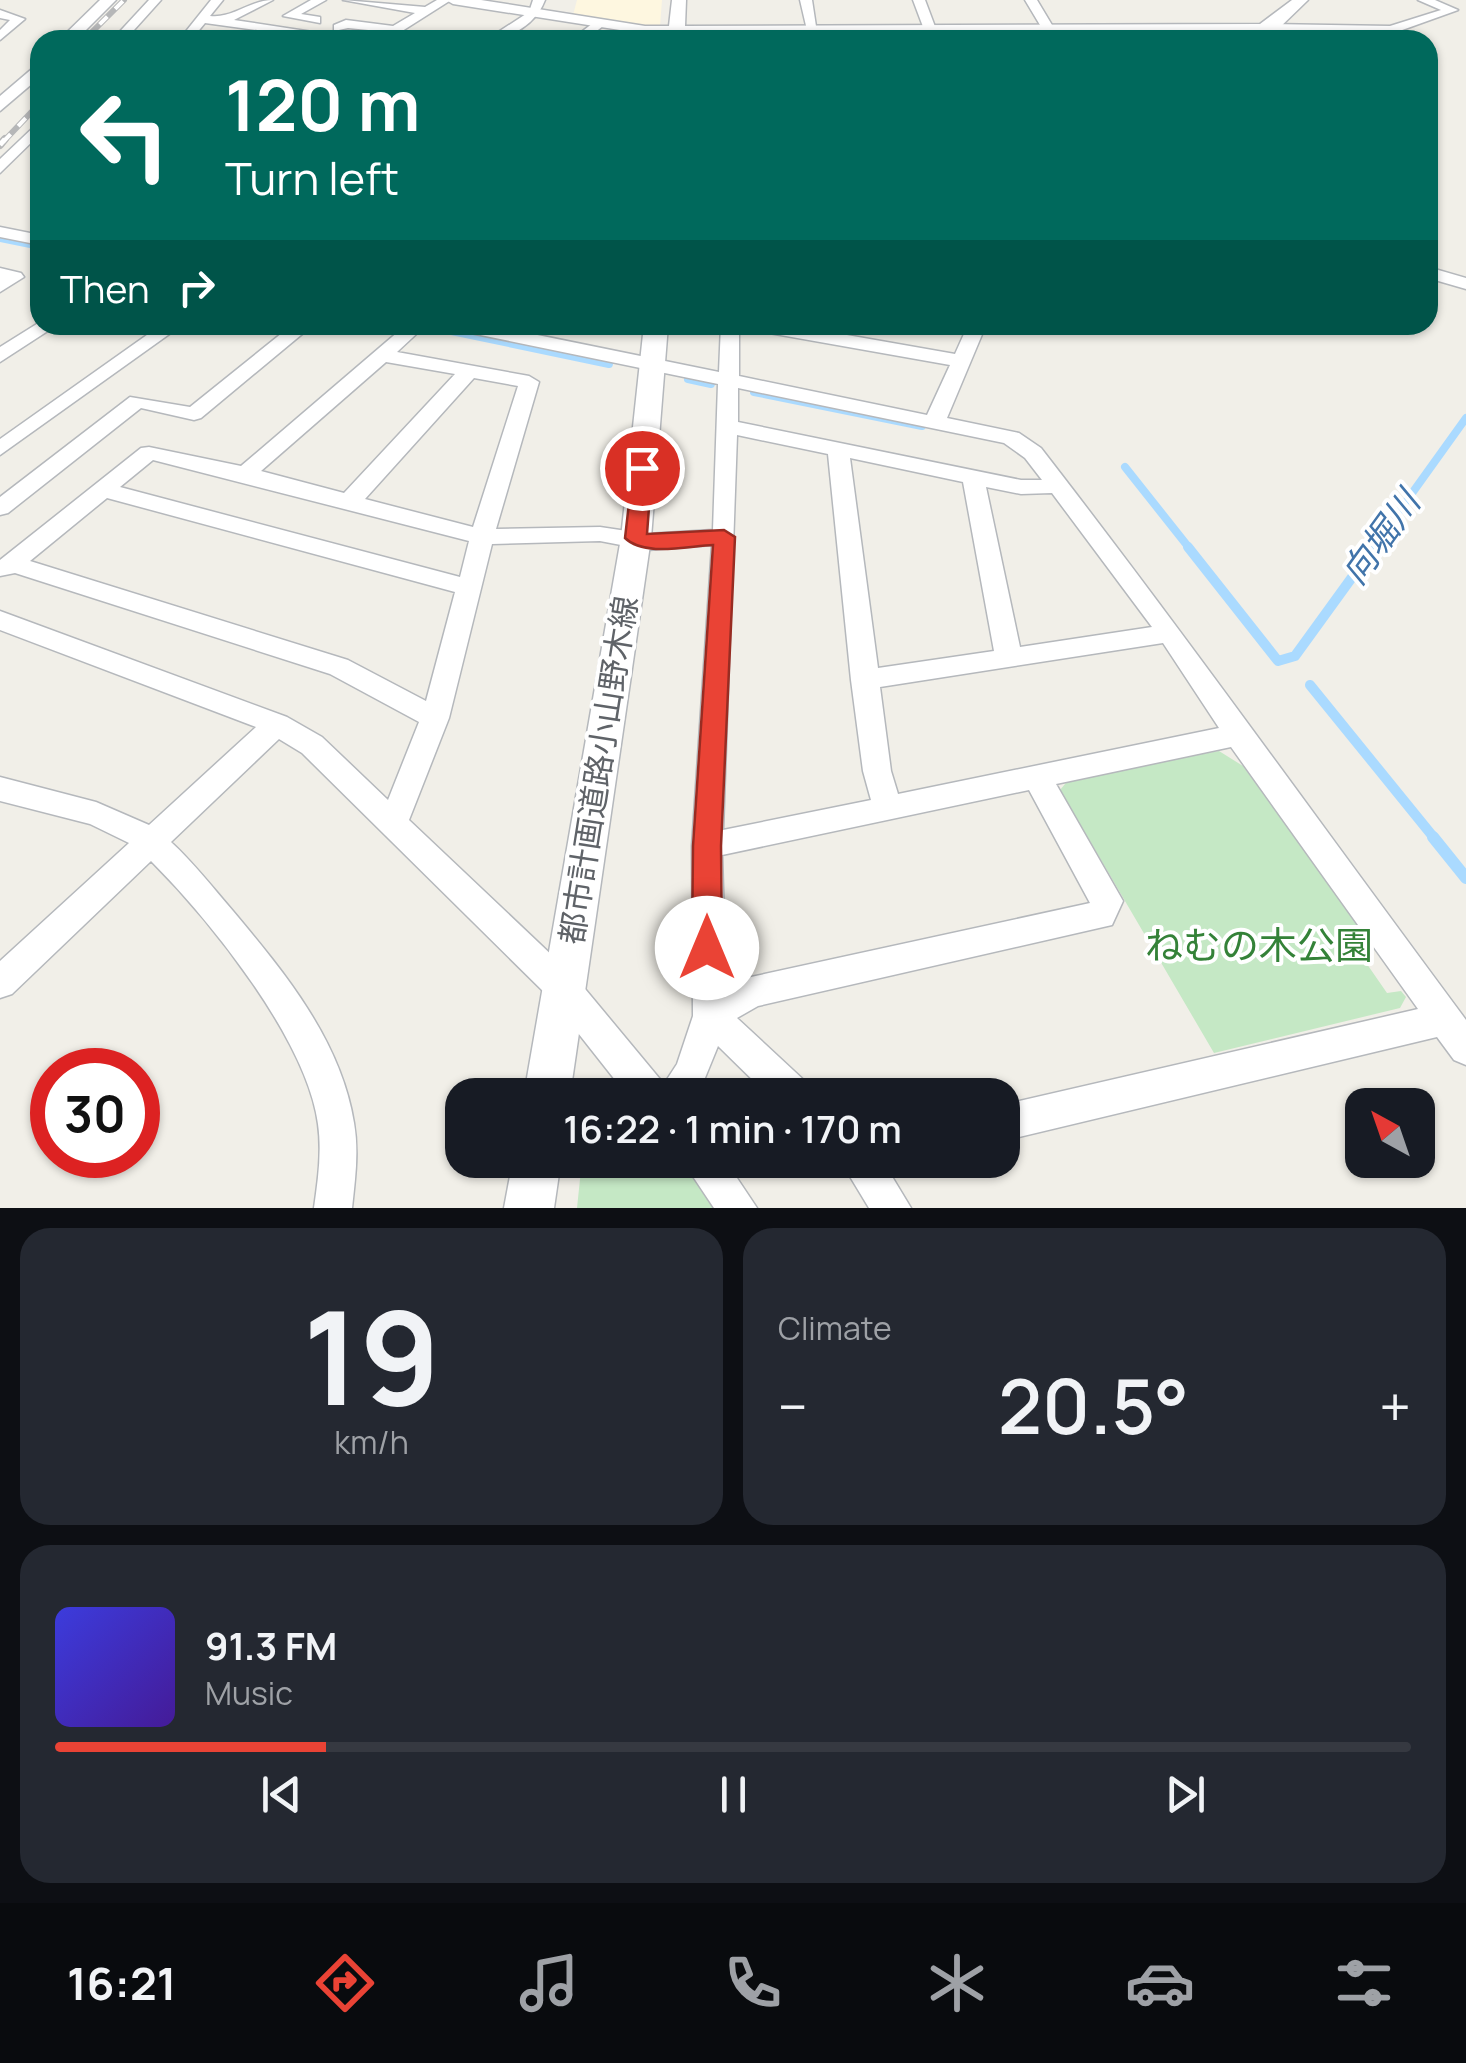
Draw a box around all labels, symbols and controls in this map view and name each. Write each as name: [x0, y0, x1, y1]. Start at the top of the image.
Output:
text: 120 m: [225, 56, 420, 152]
icon: left: [60, 70, 190, 200]
text: Turn left: [225, 147, 399, 209]
icon: right: [169, 260, 224, 315]
text: Then: [60, 262, 149, 314]
pin: [600, 426, 685, 511]
icon: arrive: [615, 441, 670, 496]
water label: 向堀川: [1330, 477, 1433, 594]
street label: 都市計画道路小山野木線: [549, 593, 647, 947]
position arrow: [655, 896, 759, 1000]
park label: ねむの木公園: [1145, 918, 1373, 970]
speed limit sign: 30: [30, 1048, 160, 1178]
north arrow: [1345, 1088, 1435, 1178]
map controls: [1345, 1088, 1435, 1178]
text: 16:22 · 1 min · 170 m: [563, 1102, 902, 1154]
text: 19: [303, 1266, 440, 1444]
text: Climate: [778, 1306, 892, 1350]
text: 20.5°: [998, 1354, 1189, 1457]
text: −: [778, 1368, 808, 1444]
text: +: [1379, 1368, 1411, 1444]
text: km/h: [334, 1420, 409, 1464]
text: 91.3 FM: [205, 1619, 337, 1671]
text: Music: [205, 1671, 293, 1715]
icon: previous: [254, 1767, 309, 1822]
icon: pause: [706, 1767, 761, 1822]
icon: next: [1158, 1767, 1213, 1822]
icon: directions: [310, 1948, 380, 2018]
icon: music: [514, 1948, 584, 2018]
icon: phone: [718, 1948, 788, 2018]
icon: climate: [922, 1948, 992, 2018]
icon: car: [1125, 1948, 1195, 2018]
icon: filters: [1329, 1948, 1399, 2018]
text: 16:21: [67, 1952, 176, 2014]

